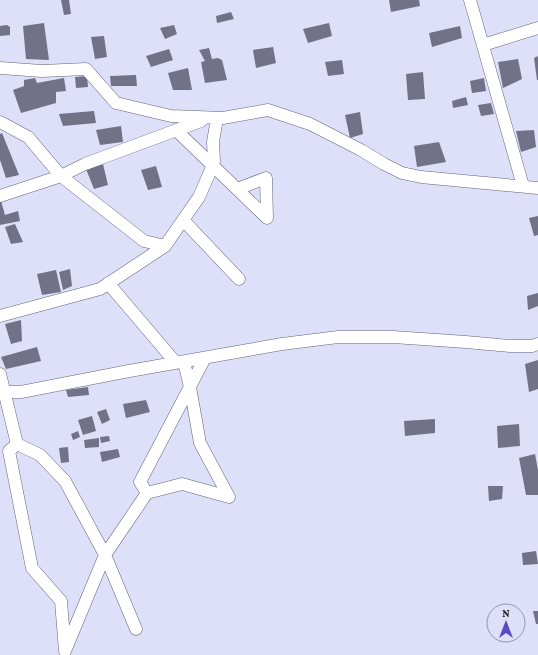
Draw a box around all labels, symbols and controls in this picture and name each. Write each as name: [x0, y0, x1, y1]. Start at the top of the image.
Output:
north arrow: [486, 603, 526, 643]
text: N: [502, 607, 510, 619]

